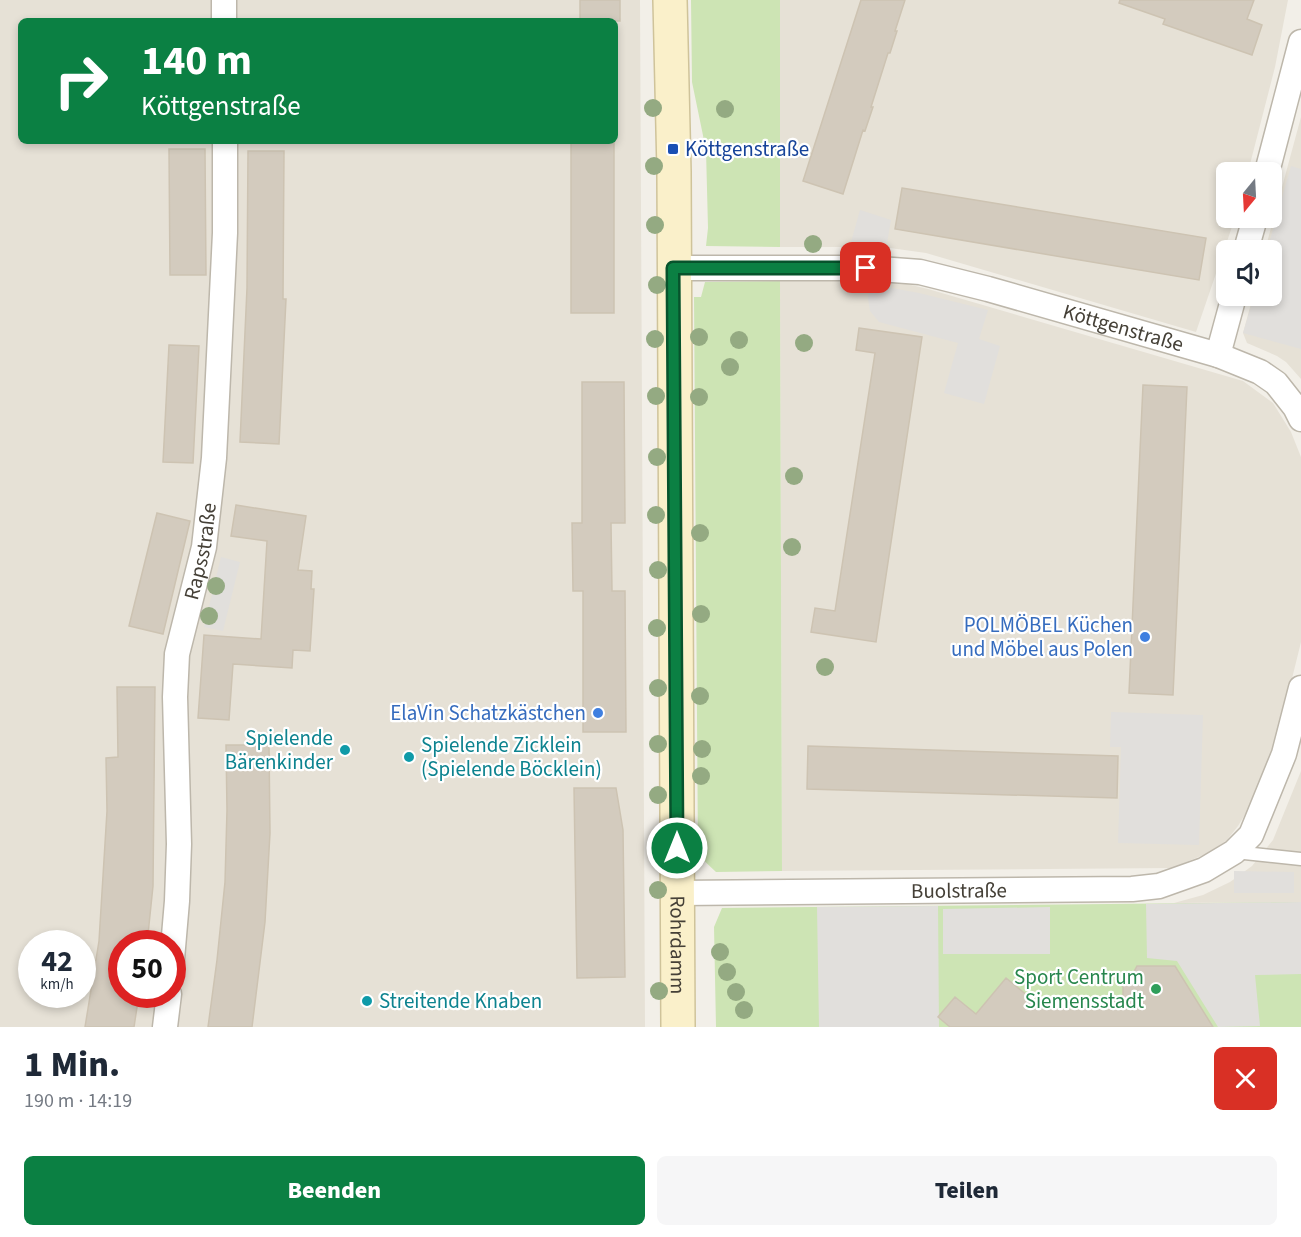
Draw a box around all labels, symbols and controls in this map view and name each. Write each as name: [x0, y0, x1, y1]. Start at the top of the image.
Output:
text: 140 m: [141, 31, 252, 91]
icon: right: [42, 42, 120, 120]
text: Köttgenstraße: [141, 87, 301, 126]
place label: Köttgenstraße: [685, 134, 809, 164]
marker: Köttgenstraße: [666, 142, 680, 156]
north arrow: [1216, 162, 1282, 228]
map controls: [1216, 162, 1282, 306]
button: sound: [1216, 240, 1282, 306]
pin: [840, 242, 891, 293]
icon: arrive: [849, 251, 882, 284]
street label: Köttgenstraße: [1059, 296, 1187, 359]
street label: Rapsstraße: [176, 501, 224, 603]
place label: POLMÖBEL Küchen und Möbel aus Polen: [951, 610, 1133, 664]
marker: POLMÖBEL Küchen und Möbel aus Polen: [1138, 630, 1152, 644]
place label: ElaVin Schatzkästchen: [390, 698, 586, 728]
marker: ElaVin Schatzkästchen: [591, 706, 605, 720]
place label: Spielende Bärenkinder: [225, 723, 334, 777]
place label: Spielende Zicklein (Spielende Böcklein): [421, 730, 602, 784]
marker: Spielende Bärenkinder: [338, 743, 352, 757]
marker: Spielende Zicklein (Spielende Böcklein): [402, 750, 416, 764]
position arrow: [645, 816, 709, 880]
street label: Buolstraße: [911, 875, 1007, 906]
street label: Rohrdamm: [662, 896, 693, 994]
speed limit sign: 50: [108, 930, 186, 1008]
text: 42: [41, 940, 73, 983]
place label: Sport Centrum Siemensstadt: [1014, 962, 1144, 1016]
text: km/h: [40, 974, 74, 995]
marker: Sport Centrum Siemensstadt: [1149, 982, 1163, 996]
place label: Streitende Knaben: [379, 986, 542, 1016]
marker: Streitende Knaben: [360, 994, 374, 1008]
text: 1 Min.: [24, 1039, 120, 1090]
button: close: [1214, 1047, 1277, 1110]
text: 190 m · 14:19: [24, 1087, 132, 1115]
button: Beenden: [24, 1156, 645, 1225]
button: Teilen: [657, 1156, 1277, 1225]

